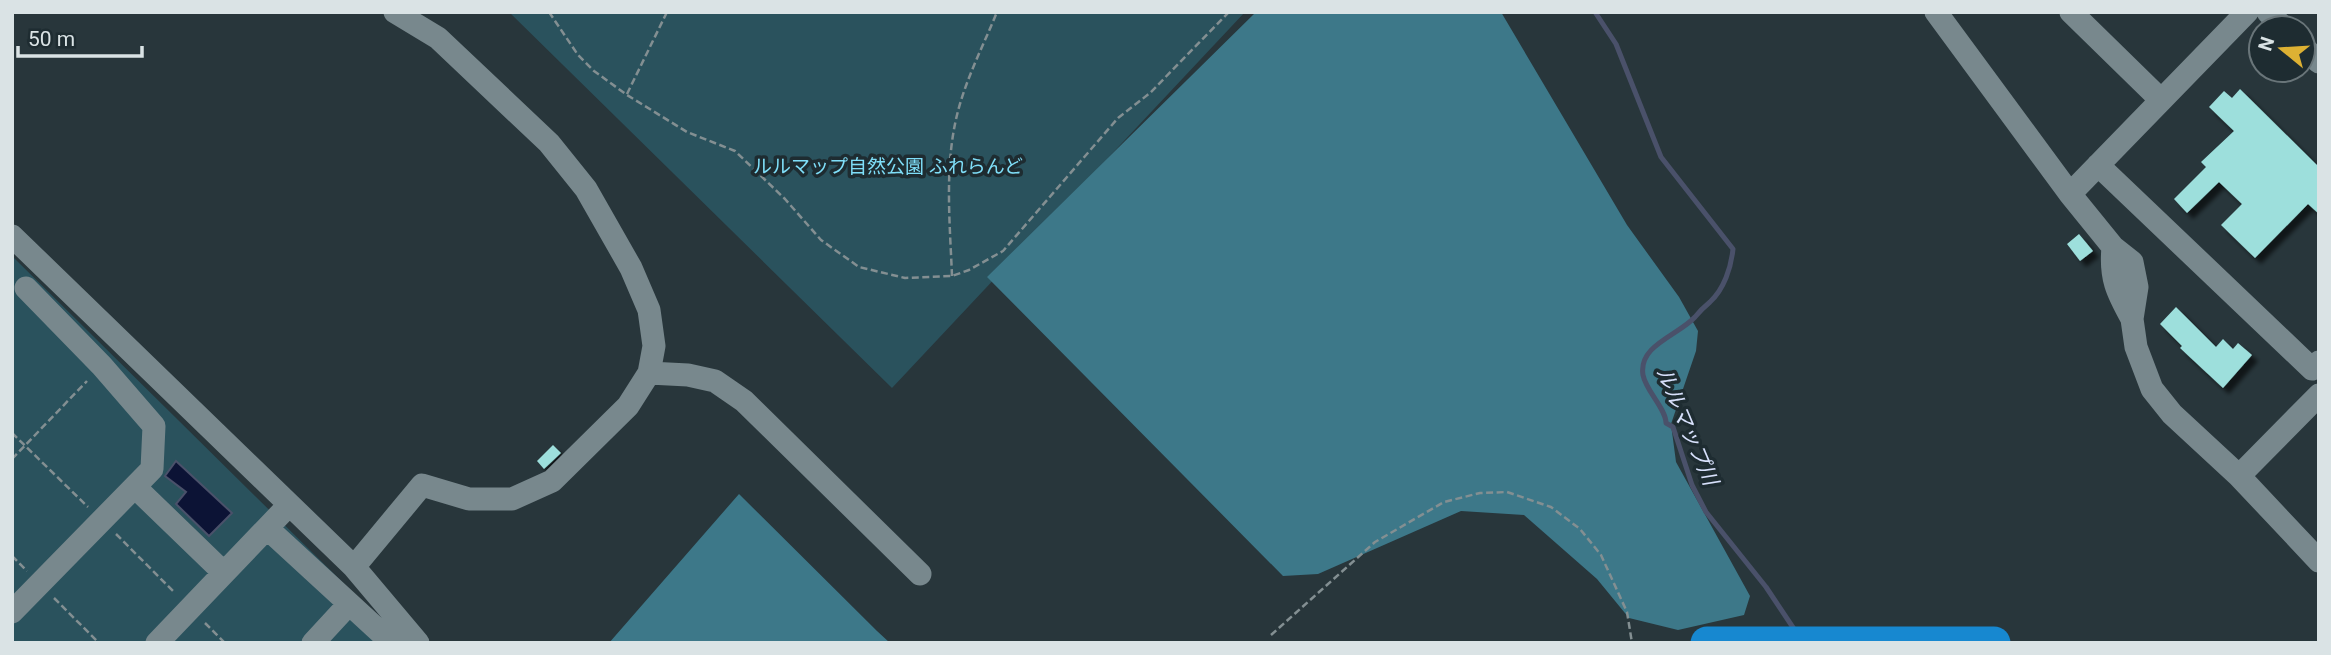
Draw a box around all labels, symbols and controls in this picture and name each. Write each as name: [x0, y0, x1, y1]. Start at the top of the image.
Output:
scale bar: [18, 14, 142, 58]
north arrow: [2247, 14, 2317, 84]
text: 50 m: [28, 27, 75, 51]
text: N: [2253, 34, 2279, 54]
park label: ルルマップ自然公園 ふれらんど: [753, 155, 1023, 178]
water label: ルルマップ川: [1651, 363, 1723, 491]

